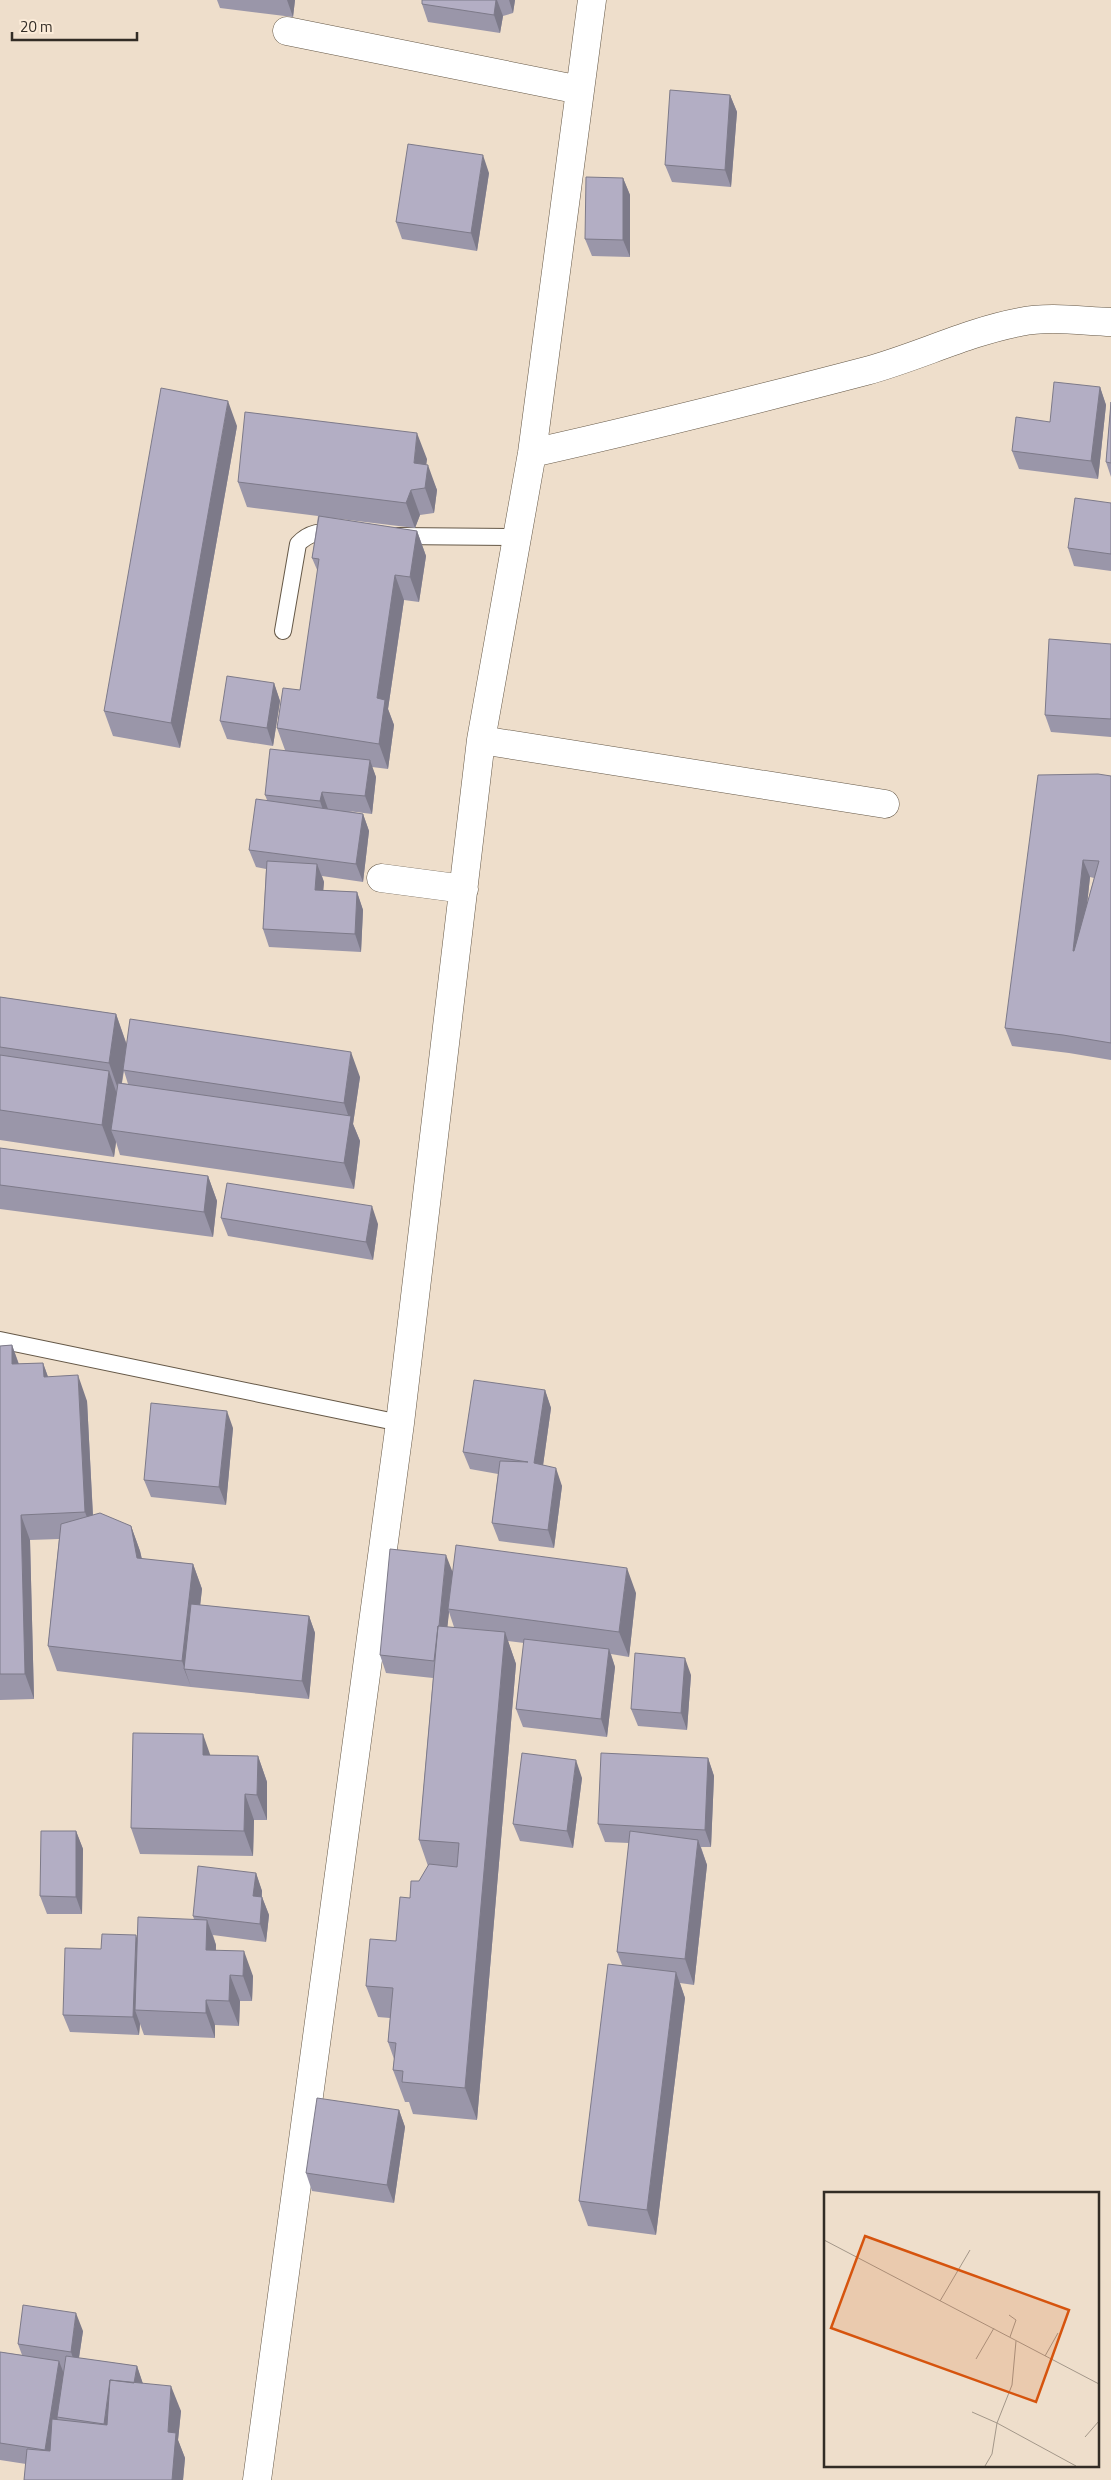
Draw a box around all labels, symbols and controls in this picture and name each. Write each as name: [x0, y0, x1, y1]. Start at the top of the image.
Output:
scale bar: [12, 10, 138, 42]
text: 20 m: [20, 15, 53, 38]
inset map: [824, 2192, 1098, 2468]

